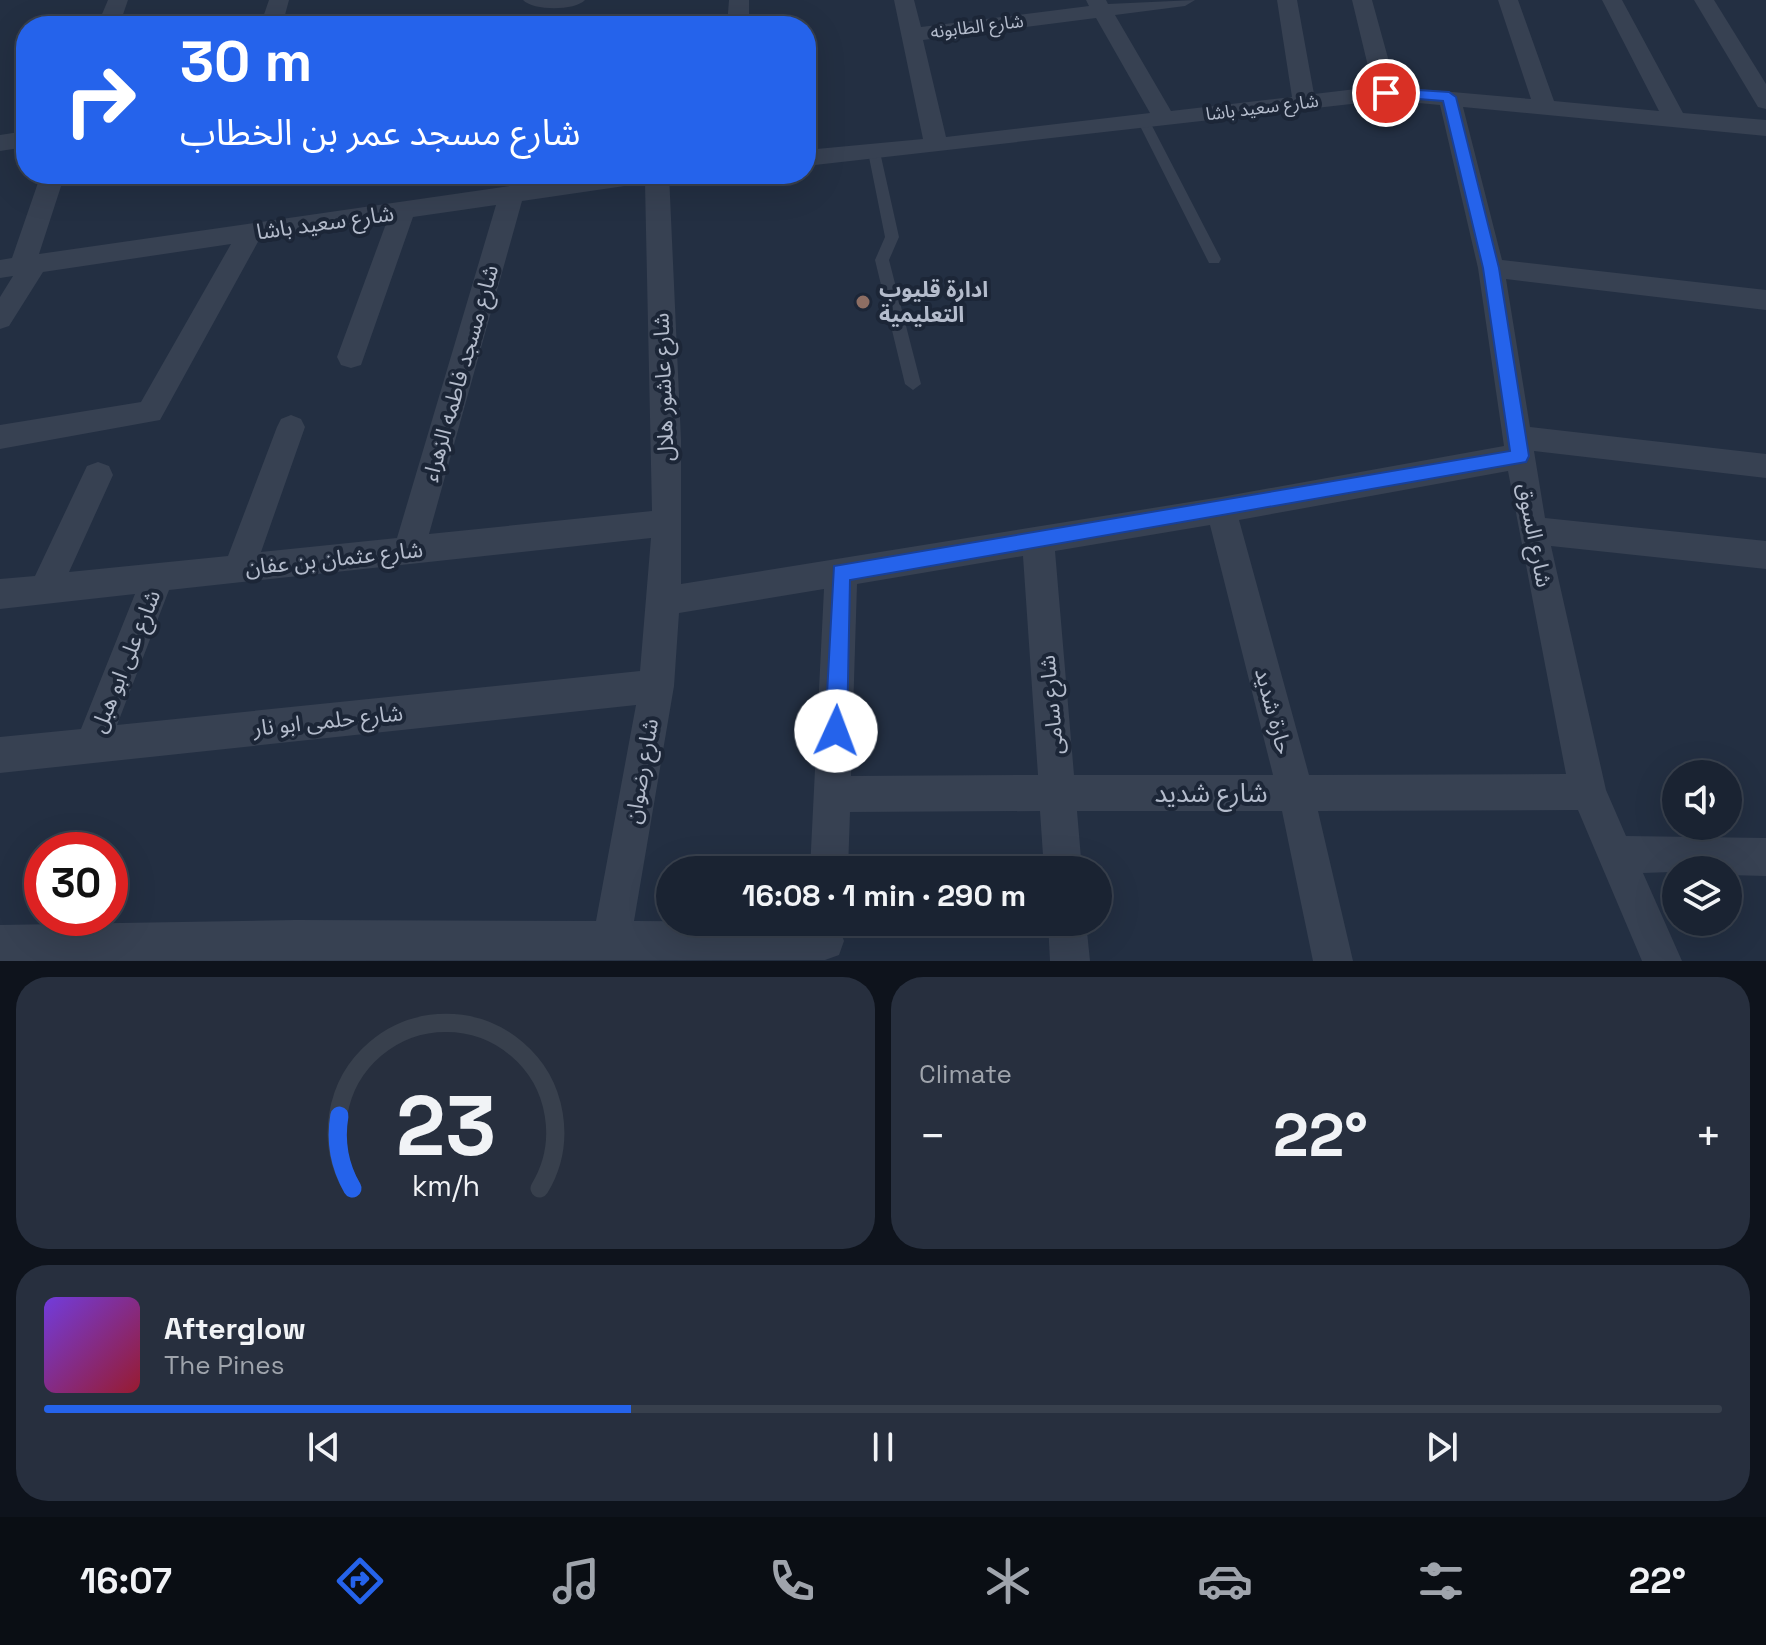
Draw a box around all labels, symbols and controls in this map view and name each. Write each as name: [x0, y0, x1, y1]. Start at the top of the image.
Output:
street label: شارع الطابونه: [929, 9, 1025, 46]
text: 30 m: [180, 26, 312, 97]
icon: right: [48, 48, 152, 152]
pin: [1352, 59, 1420, 127]
icon: arrive: [1364, 71, 1408, 115]
street label: شارع سعيد باشا: [1204, 89, 1320, 128]
text: شارع مسجد عمر بن الخطاب: [180, 110, 581, 156]
street label: شارع سعيد باشا: [254, 198, 396, 248]
street label: شارع مسجد فاطمه الزهراء: [416, 261, 507, 485]
place label: ادارة قليوب التعليمية: [879, 275, 988, 328]
marker: ادارة قليوب التعليمية: [854, 293, 872, 311]
street label: شارع عاشور هلال: [646, 312, 683, 462]
street label: شارع السوق: [1508, 480, 1559, 590]
street label: شارع عثمان بن عفان: [244, 535, 425, 584]
street label: شارع على ابو هبل: [84, 586, 169, 738]
street label: شارع سامى: [1033, 654, 1072, 756]
street label: حارة شديد: [1249, 665, 1299, 757]
position arrow: [794, 689, 878, 773]
street label: شارع حلمى ابو نار: [251, 698, 404, 745]
street label: شارع رضوان: [618, 716, 667, 826]
map controls: [1662, 760, 1742, 936]
button: sound: [1662, 760, 1742, 840]
street label: شارع شديد: [1154, 776, 1268, 812]
speed limit sign: 30: [24, 832, 128, 936]
button: layers: [1662, 856, 1742, 936]
text: 16:08 · 1 min · 290 m: [742, 876, 1026, 915]
text: Climate: [919, 1057, 1012, 1091]
text: 23: [396, 1073, 496, 1179]
text: 22°: [1273, 1097, 1368, 1174]
text: −: [919, 1108, 946, 1164]
text: +: [1695, 1108, 1722, 1164]
text: km/h: [411, 1168, 480, 1204]
text: Afterglow: [164, 1309, 306, 1348]
text: The Pines: [164, 1348, 284, 1382]
icon: previous: [302, 1425, 346, 1469]
icon: pause: [861, 1425, 905, 1469]
icon: next: [1420, 1425, 1464, 1469]
icon: directions: [332, 1553, 388, 1609]
icon: music: [548, 1553, 604, 1609]
icon: phone: [764, 1553, 820, 1609]
icon: climate: [980, 1553, 1036, 1609]
icon: car: [1197, 1553, 1253, 1609]
icon: filters: [1413, 1553, 1469, 1609]
text: 16:07: [80, 1558, 172, 1604]
text: 22°: [1629, 1558, 1686, 1604]

